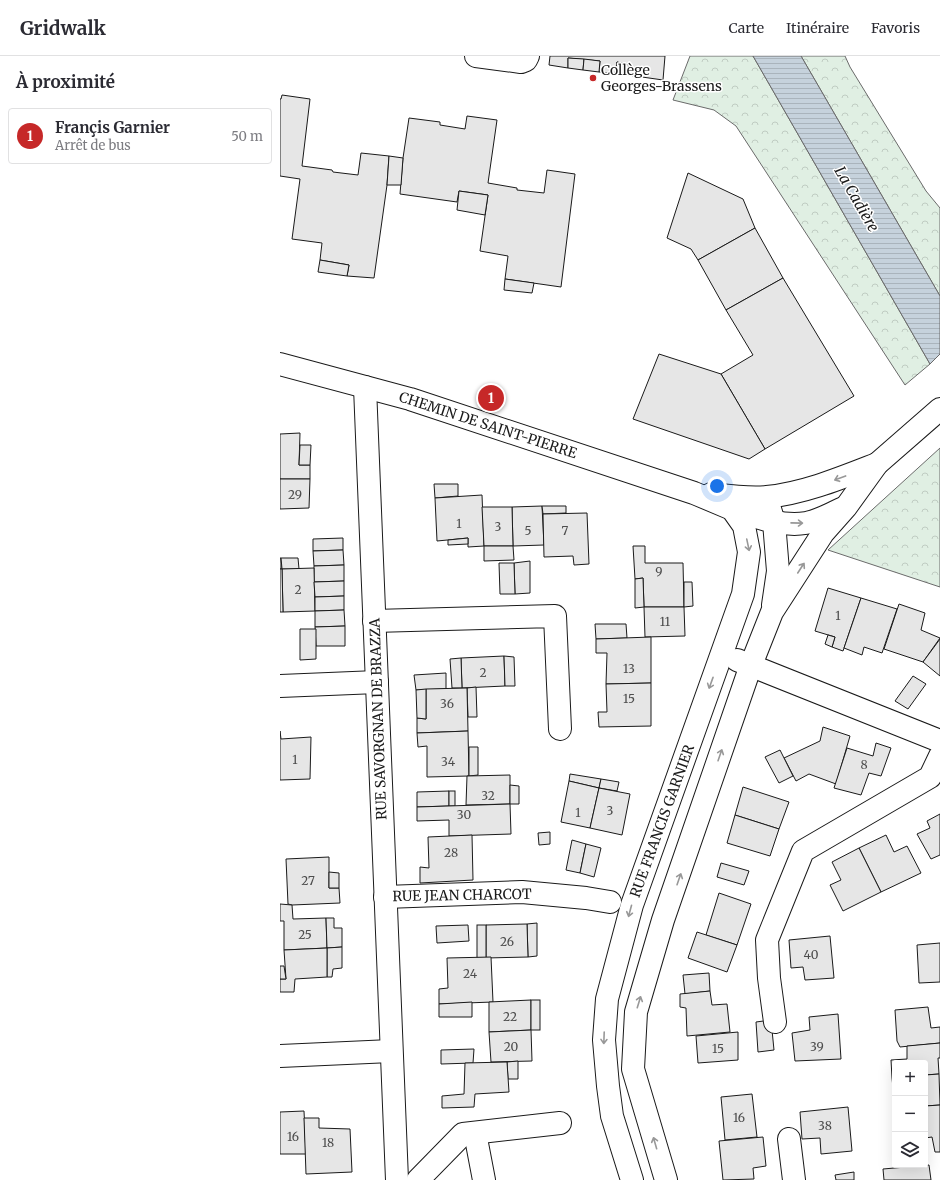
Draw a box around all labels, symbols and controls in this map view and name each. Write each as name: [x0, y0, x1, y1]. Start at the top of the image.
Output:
text: Gridwalk: [20, 16, 106, 40]
text: Carte: [729, 19, 764, 37]
text: Itinéraire: [786, 19, 849, 37]
text: Favoris: [871, 19, 920, 37]
place label: Collège Georges-Brassens: [601, 61, 722, 95]
text: À proximité: [16, 71, 115, 93]
marker: Collège Georges-Brassens: [588, 73, 598, 83]
text: Françis Garnier: [55, 118, 170, 137]
text: 1: [27, 128, 33, 145]
text: 50 m: [231, 128, 263, 145]
text: Arrêt de bus: [55, 137, 131, 154]
water label: La Cadière: [831, 163, 884, 235]
pin: 1: [478, 383, 504, 413]
street label: CHEMIN DE SAINT-PIERRE: [397, 388, 579, 462]
one-way arrow: [834, 475, 847, 482]
your location: [707, 476, 727, 496]
house number: 29: [288, 487, 302, 502]
house number: 1: [456, 516, 462, 531]
house number: 3: [495, 519, 502, 534]
one-way arrow: [790, 519, 803, 527]
house number: 5: [524, 523, 532, 538]
house number: 7: [562, 523, 569, 538]
one-way arrow: [744, 538, 752, 551]
one-way arrow: [797, 563, 805, 574]
house number: 9: [655, 564, 663, 579]
house number: 2: [294, 582, 302, 597]
house number: 1: [835, 608, 841, 623]
house number: 11: [660, 614, 671, 629]
street label: RUE SAVORGNAN DE BRAZZA: [365, 618, 391, 820]
house number: 13: [623, 661, 635, 676]
house number: 2: [479, 665, 487, 680]
one-way arrow: [707, 676, 715, 688]
house number: 15: [623, 691, 635, 706]
house number: 36: [440, 696, 454, 711]
street label: RUE FRANCIS GARNIER: [626, 742, 698, 900]
one-way arrow: [717, 749, 724, 762]
house number: 1: [292, 752, 298, 767]
house number: 34: [441, 754, 456, 769]
house number: 8: [860, 757, 868, 772]
house number: 32: [481, 788, 495, 803]
house number: 3: [607, 803, 614, 818]
house number: 1: [575, 805, 581, 820]
house number: 30: [457, 807, 471, 822]
house number: 28: [444, 845, 458, 860]
house number: 27: [301, 873, 315, 888]
one-way arrow: [675, 873, 683, 885]
street label: RUE JEAN CHARCOT: [392, 885, 532, 905]
one-way arrow: [626, 904, 634, 917]
house number: 25: [298, 927, 312, 942]
house number: 26: [500, 934, 514, 949]
house number: 40: [804, 947, 819, 962]
house number: 24: [463, 966, 478, 981]
one-way arrow: [636, 996, 643, 1009]
house number: 22: [503, 1009, 517, 1024]
one-way arrow: [601, 1031, 608, 1044]
house number: 20: [504, 1039, 519, 1054]
house number: 39: [810, 1039, 824, 1054]
house number: 15: [712, 1041, 724, 1056]
map controls: [892, 1060, 928, 1168]
button: +: [892, 1060, 928, 1096]
button: −: [892, 1096, 928, 1132]
house number: 16: [733, 1110, 745, 1125]
house number: 38: [818, 1118, 832, 1133]
house number: 16: [287, 1129, 299, 1144]
button: layers: [892, 1132, 928, 1168]
house number: 18: [322, 1135, 334, 1150]
one-way arrow: [651, 1136, 658, 1149]

